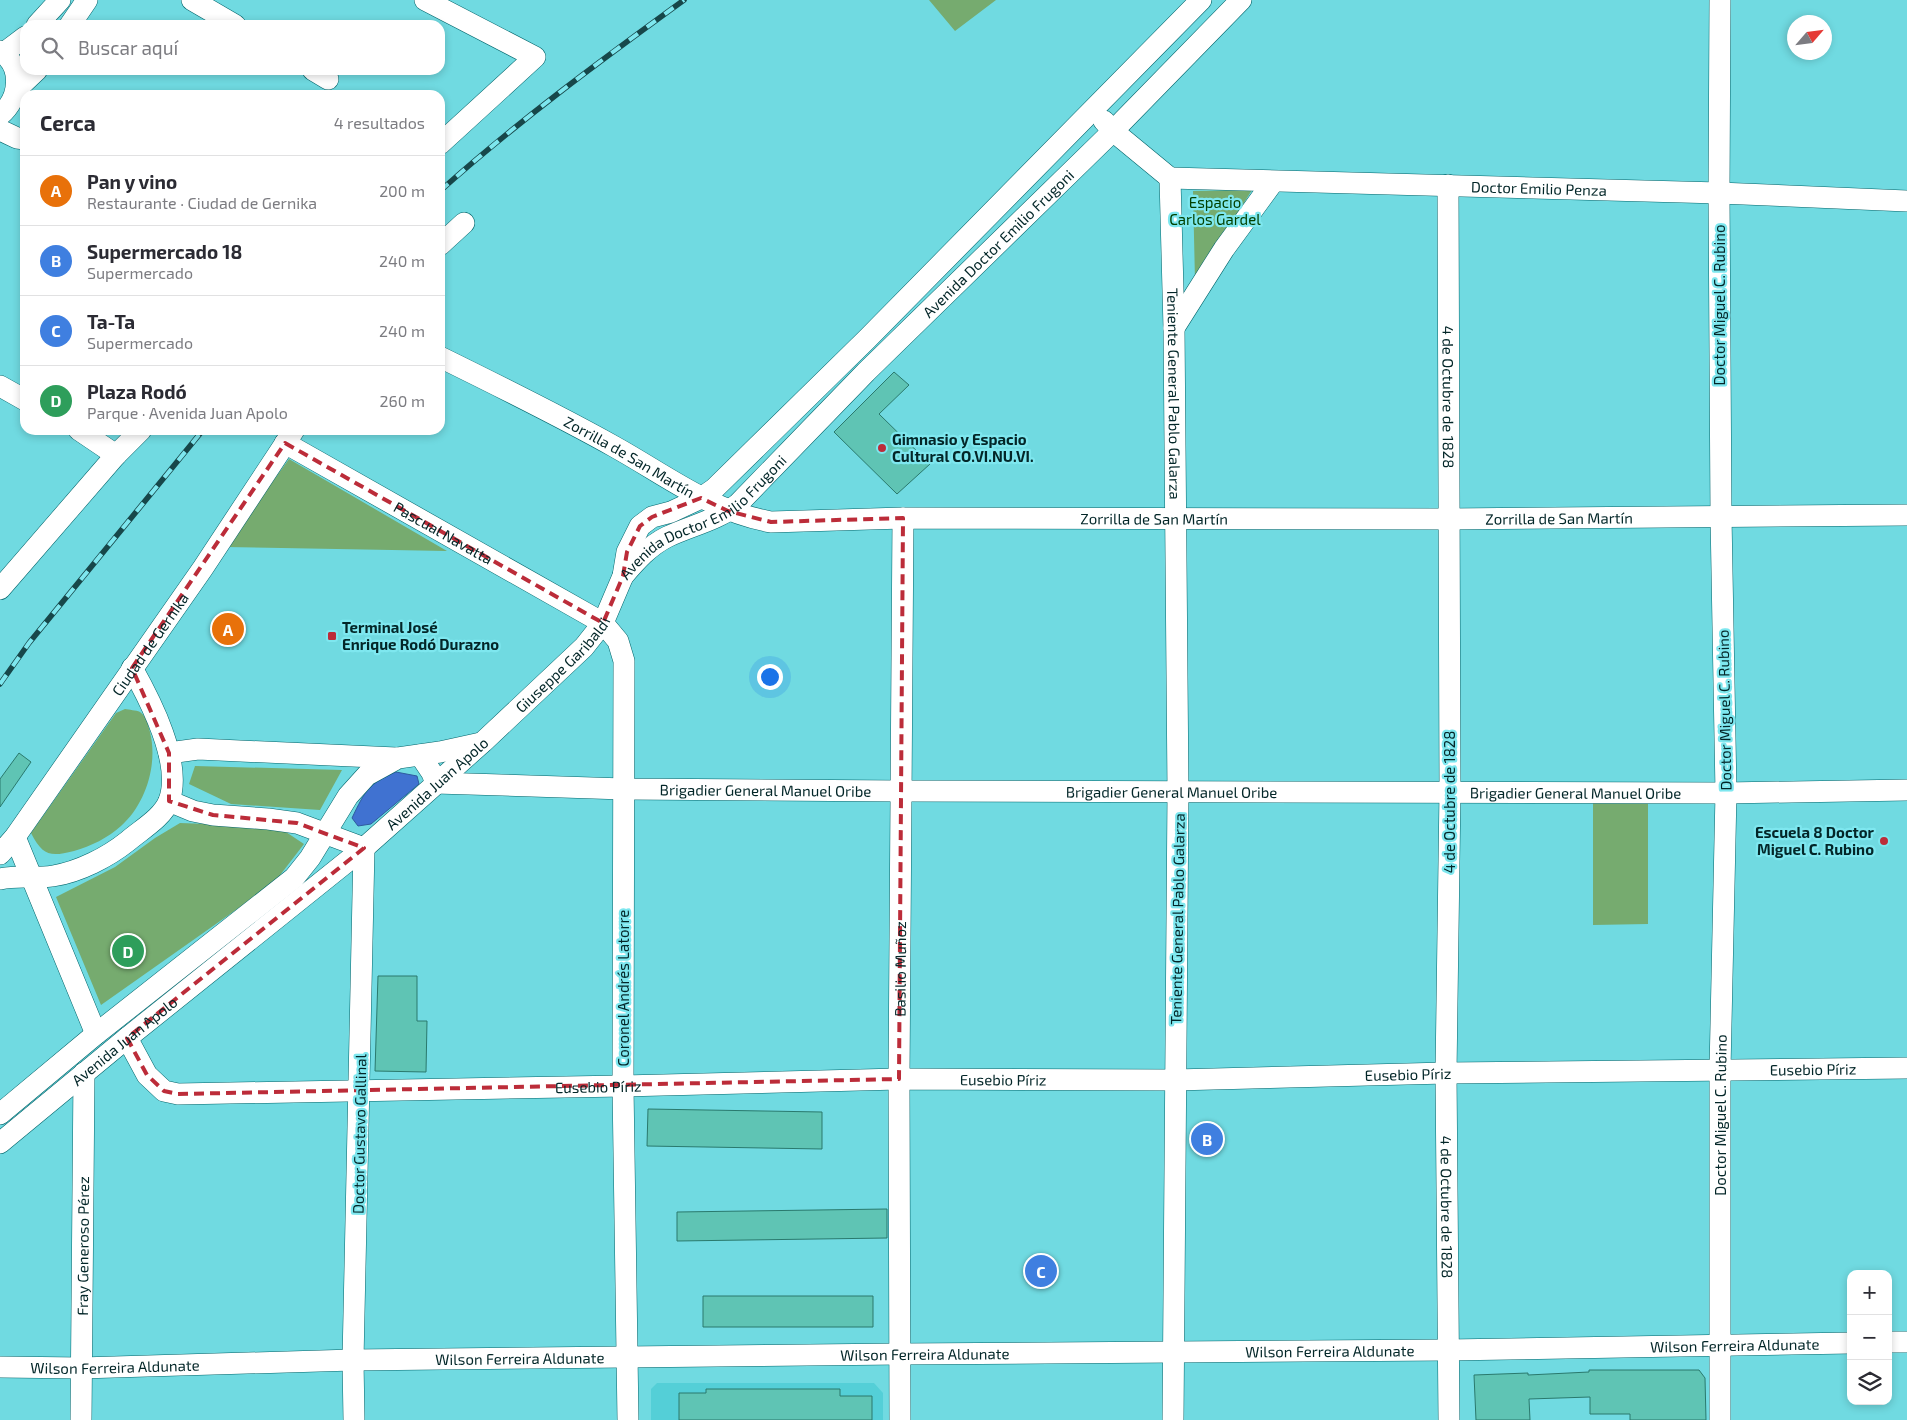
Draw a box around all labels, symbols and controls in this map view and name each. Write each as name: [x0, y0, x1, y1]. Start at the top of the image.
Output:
north arrow: [1787, 15, 1832, 60]
search box: [20, 20, 445, 75]
icon: search: [38, 34, 66, 62]
text: Buscar aquí: [78, 36, 178, 59]
text: Cerca: [40, 110, 96, 135]
text: 4 resultados: [334, 113, 425, 132]
street label: Avenida Doctor Emilio Frugoni: [919, 166, 1077, 321]
text: Pan y vino: [87, 170, 177, 193]
street label: Doctor Emilio Penza: [1471, 177, 1607, 199]
text: A: [51, 181, 61, 200]
text: 200 m: [379, 181, 425, 200]
text: Restaurante · Ciudad de Gernika: [87, 193, 317, 212]
park label: Espacio Carlos Gardel: [1169, 193, 1261, 228]
street label: Doctor Miguel C. Rubino: [1710, 224, 1728, 386]
text: Supermercado 18: [87, 240, 242, 263]
text: B: [51, 251, 61, 270]
text: 240 m: [379, 251, 425, 270]
text: Supermercado: [87, 263, 193, 282]
street label: Teniente General Pablo Galarza: [1164, 288, 1184, 500]
text: Ta-Ta: [87, 310, 135, 333]
text: C: [51, 321, 61, 340]
text: 240 m: [379, 321, 425, 340]
street label: 4 de Octubre de 1828: [1439, 326, 1458, 468]
text: Supermercado: [87, 333, 193, 352]
text: Plaza Rodó: [87, 380, 187, 403]
text: D: [51, 391, 61, 410]
text: 260 m: [380, 391, 425, 410]
text: Parque · Avenida Juan Apolo: [87, 403, 288, 422]
street label: Zorrilla de San Martín: [561, 412, 698, 501]
place label: Gimnasio y Espacio Cultural CO.VI.NU.VI.: [892, 430, 1034, 465]
marker: Gimnasio y Espacio Cultural CO.VI.NU.VI.: [876, 442, 888, 454]
street label: Avenida Doctor Emilio Frugoni: [616, 451, 790, 583]
street label: Pascual Navatta: [391, 497, 496, 568]
street label: Zorrilla de San Martín: [1485, 508, 1633, 528]
street label: Zorrilla de San Martín: [1080, 509, 1228, 528]
street label: Ciudad de Gernika: [108, 589, 192, 699]
pin: A: [212, 610, 244, 648]
street label: Giuseppe Garibaldi: [511, 614, 613, 716]
place label: Terminal José Enrique Rodó Durazno: [342, 618, 499, 653]
street label: Doctor Miguel C. Rubino: [1714, 629, 1734, 791]
marker: Terminal José Enrique Rodó Durazno: [326, 630, 338, 642]
your location: [757, 664, 783, 690]
street label: 4 de Octubre de 1828: [1440, 731, 1458, 873]
street label: Avenida Juan Apolo: [382, 733, 491, 833]
street label: Brigadier General Manuel Oribe: [660, 780, 871, 800]
street label: Brigadier General Manuel Oribe: [1066, 782, 1277, 801]
street label: Brigadier General Manuel Oribe: [1470, 783, 1681, 802]
street label: Teniente General Pablo Galarza: [1166, 813, 1188, 1025]
place label: Escuela 8 Doctor Miguel C. Rubino: [1755, 823, 1875, 858]
marker: Escuela 8 Doctor Miguel C. Rubino: [1878, 835, 1890, 847]
street label: Coronel Andrés Latorre: [614, 910, 632, 1066]
street label: Basilio Muñoz: [890, 921, 909, 1017]
pin: D: [112, 932, 144, 970]
street label: Avenida Juan Apolo: [68, 993, 181, 1089]
street label: Doctor Miguel C. Rubino: [1711, 1034, 1730, 1196]
street label: Doctor Gustavo Gallinal: [349, 1053, 369, 1214]
street label: Eusebio Píriz: [1769, 1060, 1857, 1078]
street label: Eusebio Píriz: [1364, 1064, 1452, 1084]
street label: Eusebio Píriz: [960, 1070, 1047, 1089]
street label: Eusebio Píriz: [555, 1077, 642, 1096]
pin: B: [1191, 1120, 1223, 1158]
street label: 4 de Octubre de 1828: [1438, 1136, 1457, 1278]
street label: Fray Generoso Pérez: [73, 1176, 92, 1316]
pin: C: [1025, 1252, 1057, 1290]
map controls: [1847, 1270, 1892, 1405]
button: +: [1847, 1270, 1892, 1315]
button: −: [1847, 1315, 1892, 1360]
street label: Wilson Ferreira Aldunate: [1650, 1335, 1820, 1355]
street label: Wilson Ferreira Aldunate: [1245, 1341, 1415, 1360]
street label: Wilson Ferreira Aldunate: [840, 1344, 1010, 1364]
street label: Wilson Ferreira Aldunate: [435, 1348, 605, 1368]
street label: Wilson Ferreira Aldunate: [30, 1356, 200, 1377]
button: layers: [1847, 1360, 1892, 1405]

